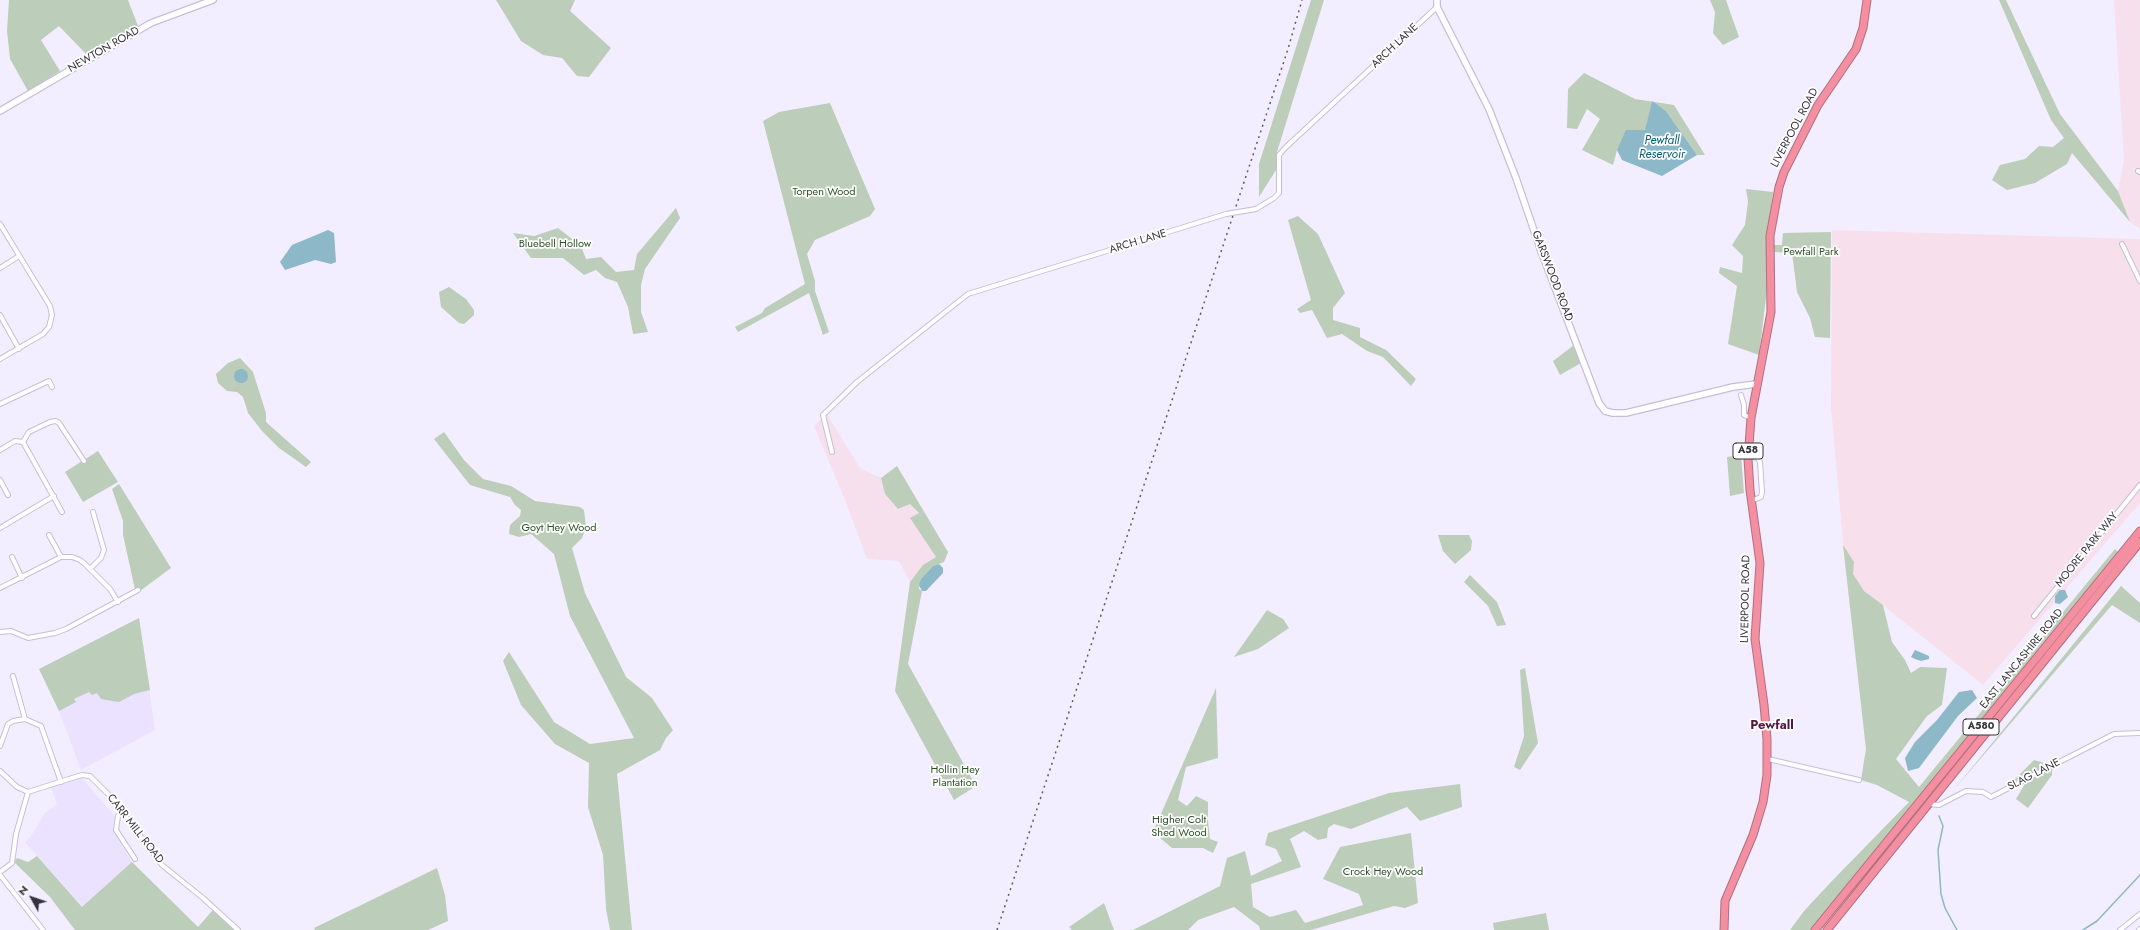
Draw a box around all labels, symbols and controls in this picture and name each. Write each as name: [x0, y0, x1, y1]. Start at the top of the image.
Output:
street label: ARCH LANE: [1369, 21, 1421, 71]
street label: NEWTON ROAD: [66, 24, 142, 76]
street label: LIVERPOOL ROAD: [1769, 86, 1821, 170]
water label: Pewfall Reservoir: [1639, 134, 1685, 162]
park label: Torpen Wood: [792, 185, 856, 199]
street label: ARCH LANE: [1108, 227, 1168, 257]
street label: GARSWOOD ROAD: [1529, 229, 1575, 323]
park label: Bluebell Hollow: [519, 237, 591, 251]
park label: Pewfall Park: [1783, 245, 1839, 259]
road number: A58: [1733, 443, 1763, 459]
street label: MOORE PARK WAY: [2053, 510, 2121, 590]
park label: Goyt Hey Wood: [522, 521, 596, 535]
street label: LIVERPOOL ROAD: [1739, 555, 1753, 643]
street label: EAST LANCASHIRE ROAD: [1978, 606, 2066, 712]
district label: Pewfall: [1750, 718, 1794, 734]
road number: A580: [1963, 719, 1999, 735]
street label: SLAG LANE: [2006, 756, 2062, 794]
park label: Hollin Hey Plantation: [930, 763, 980, 789]
street label: CARR MILL ROAD: [104, 792, 166, 866]
park label: Higher Colt Shed Wood: [1151, 813, 1207, 839]
park label: Crock Hey Wood: [1343, 865, 1423, 879]
north arrow: [12, 878, 52, 918]
text: N: [14, 882, 32, 899]

